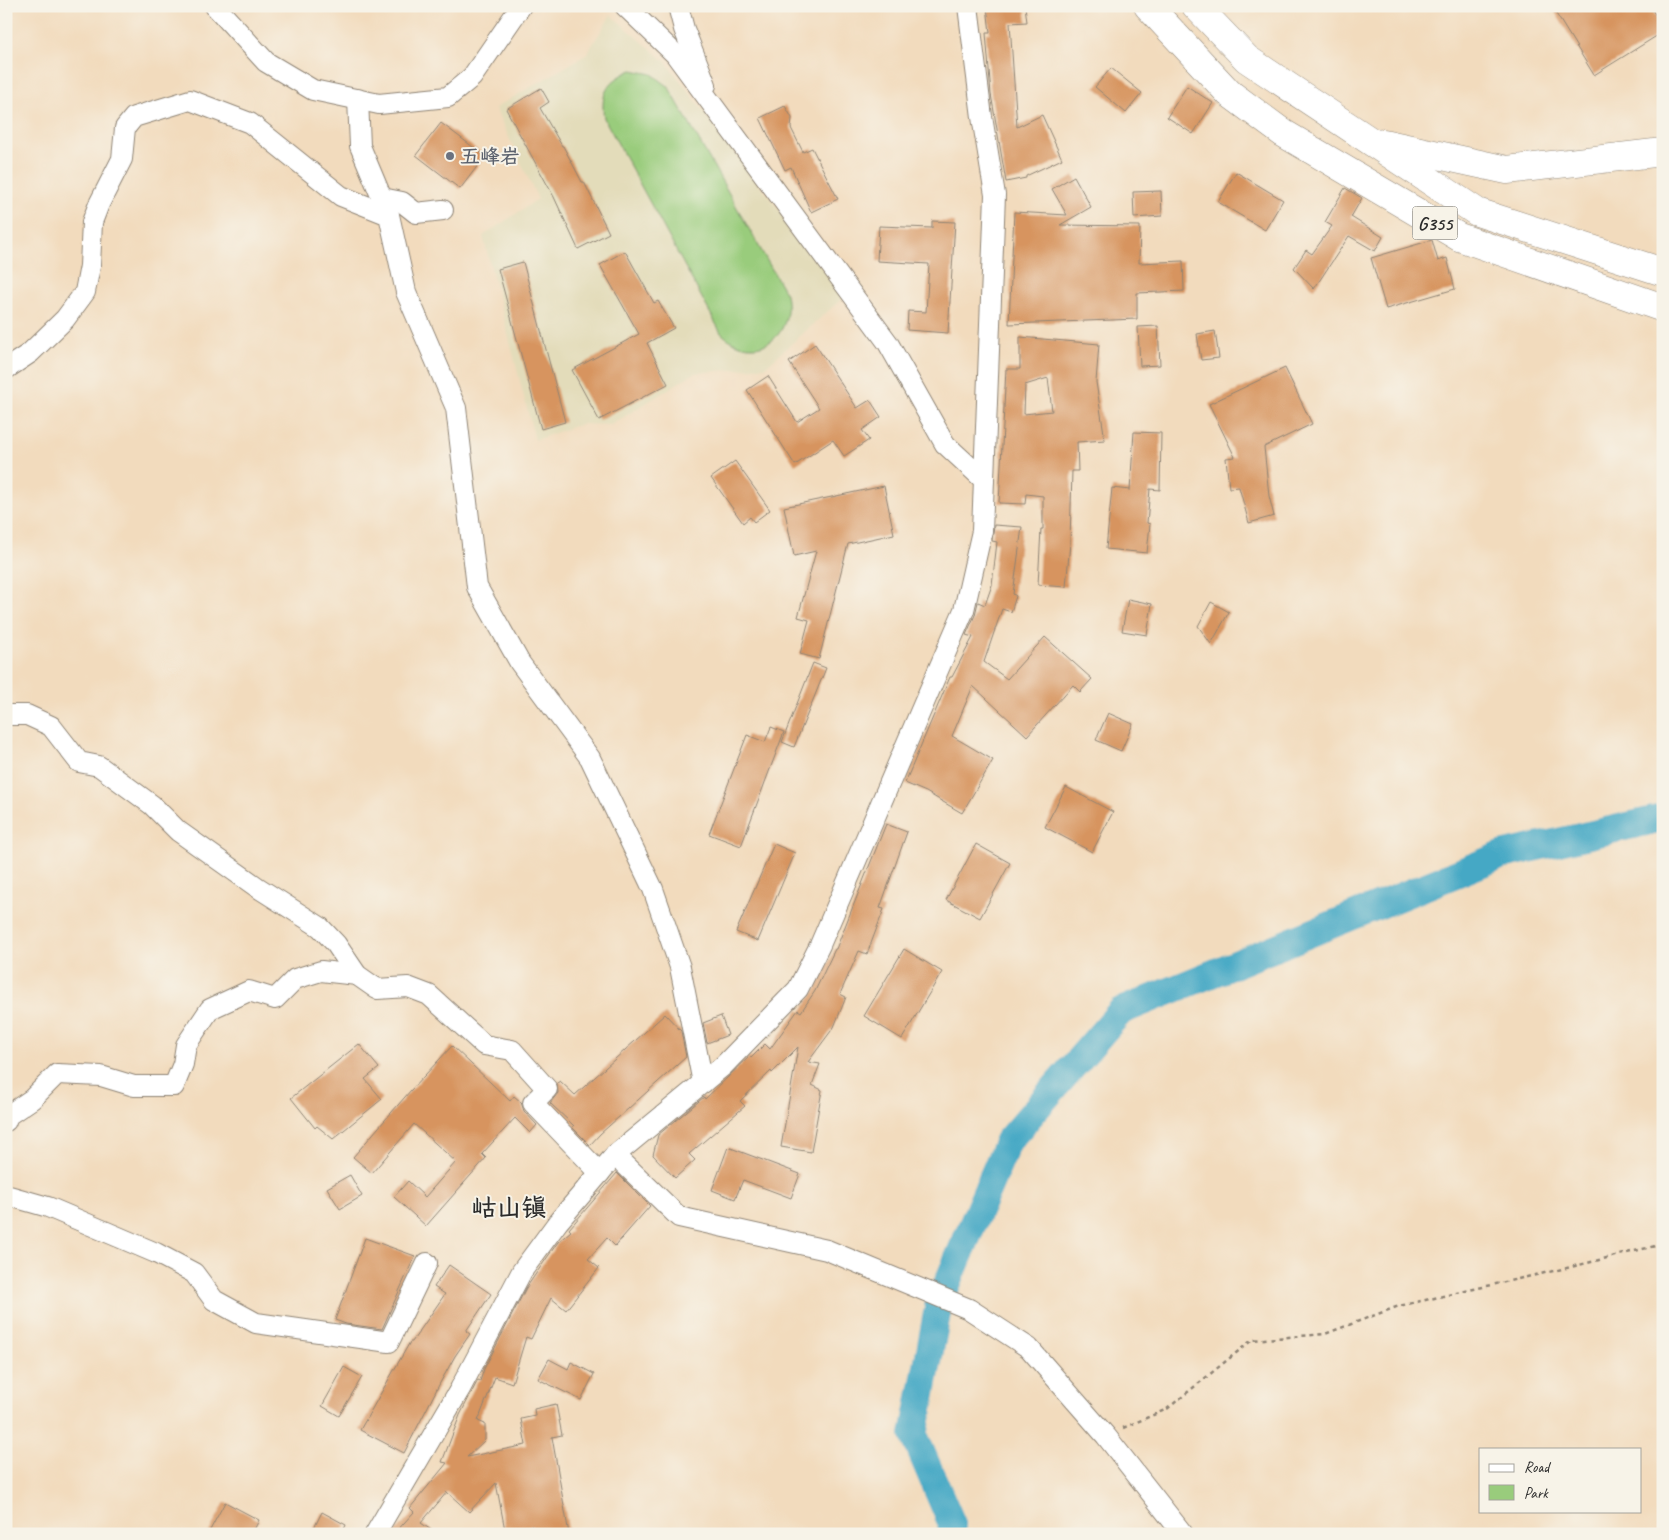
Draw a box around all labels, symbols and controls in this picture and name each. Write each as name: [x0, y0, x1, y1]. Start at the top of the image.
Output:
place label: 五峰岩: [460, 144, 520, 169]
marker: 五峰岩: [444, 150, 456, 162]
road number: G355: [1412, 207, 1458, 240]
district label: 岵山镇: [471, 1192, 547, 1224]
legend: [1479, 1448, 1642, 1512]
text: Road: [1524, 1458, 1551, 1477]
text: Park: [1524, 1484, 1549, 1503]

